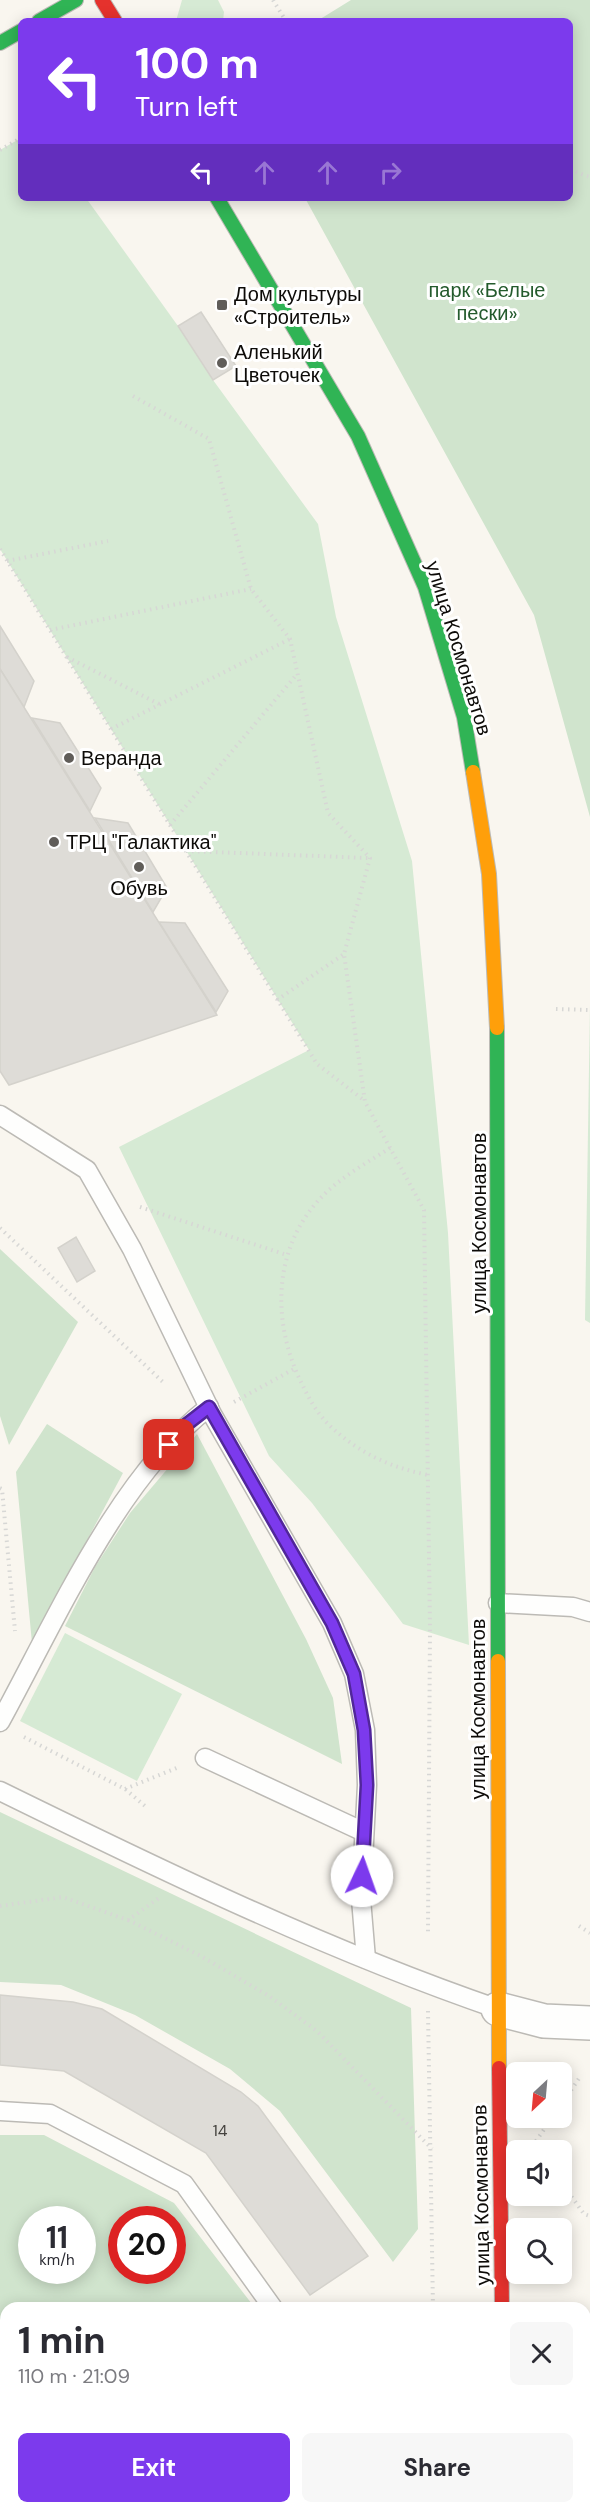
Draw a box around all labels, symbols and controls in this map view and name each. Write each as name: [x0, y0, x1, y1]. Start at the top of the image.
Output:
text: 100 m: [135, 36, 259, 91]
icon: left: [36, 42, 114, 120]
text: Turn left: [135, 89, 238, 124]
icon: left: [185, 156, 218, 189]
icon: ahead: [248, 156, 281, 189]
icon: ahead: [311, 156, 344, 189]
icon: right: [374, 156, 407, 189]
park label: парк «Белые пески»: [429, 277, 545, 326]
place label: Дом культуры «Строитель»: [234, 281, 362, 330]
marker: Дом культуры «Строитель»: [215, 298, 229, 312]
place label: Аленький Цветочек: [234, 339, 323, 388]
marker: Аленький Цветочек: [215, 356, 229, 370]
street label: улица Космонавтов: [420, 558, 498, 738]
place label: Веранда: [81, 745, 162, 771]
marker: Веранда: [62, 751, 76, 765]
place label: ТРЦ "Галактика": [66, 829, 217, 855]
marker: ТРЦ "Галактика": [47, 835, 61, 849]
marker: Обувь: [132, 860, 146, 874]
place label: Обувь: [110, 875, 168, 901]
street label: улица Космонавтов: [466, 1133, 492, 1313]
pin: [143, 1419, 194, 1470]
icon: arrive: [152, 1428, 185, 1461]
street label: улица Космонавтов: [465, 1619, 491, 1799]
position arrow: [330, 1844, 394, 1908]
north arrow: [506, 2062, 572, 2128]
map controls: [506, 2062, 572, 2284]
street label: улица Космонавтов: [466, 2104, 496, 2286]
house number: 14: [213, 2120, 228, 2141]
button: sound: [506, 2140, 572, 2206]
speed limit sign: 20: [108, 2206, 186, 2284]
text: 11: [46, 2218, 68, 2257]
button: search: [506, 2218, 572, 2284]
text: km/h: [39, 2250, 75, 2270]
text: 1 min: [18, 2317, 106, 2364]
button: close: [510, 2322, 573, 2385]
text: 110 m · 21:09: [18, 2363, 130, 2389]
button: Exit: [18, 2433, 290, 2502]
button: Share: [302, 2433, 573, 2502]

